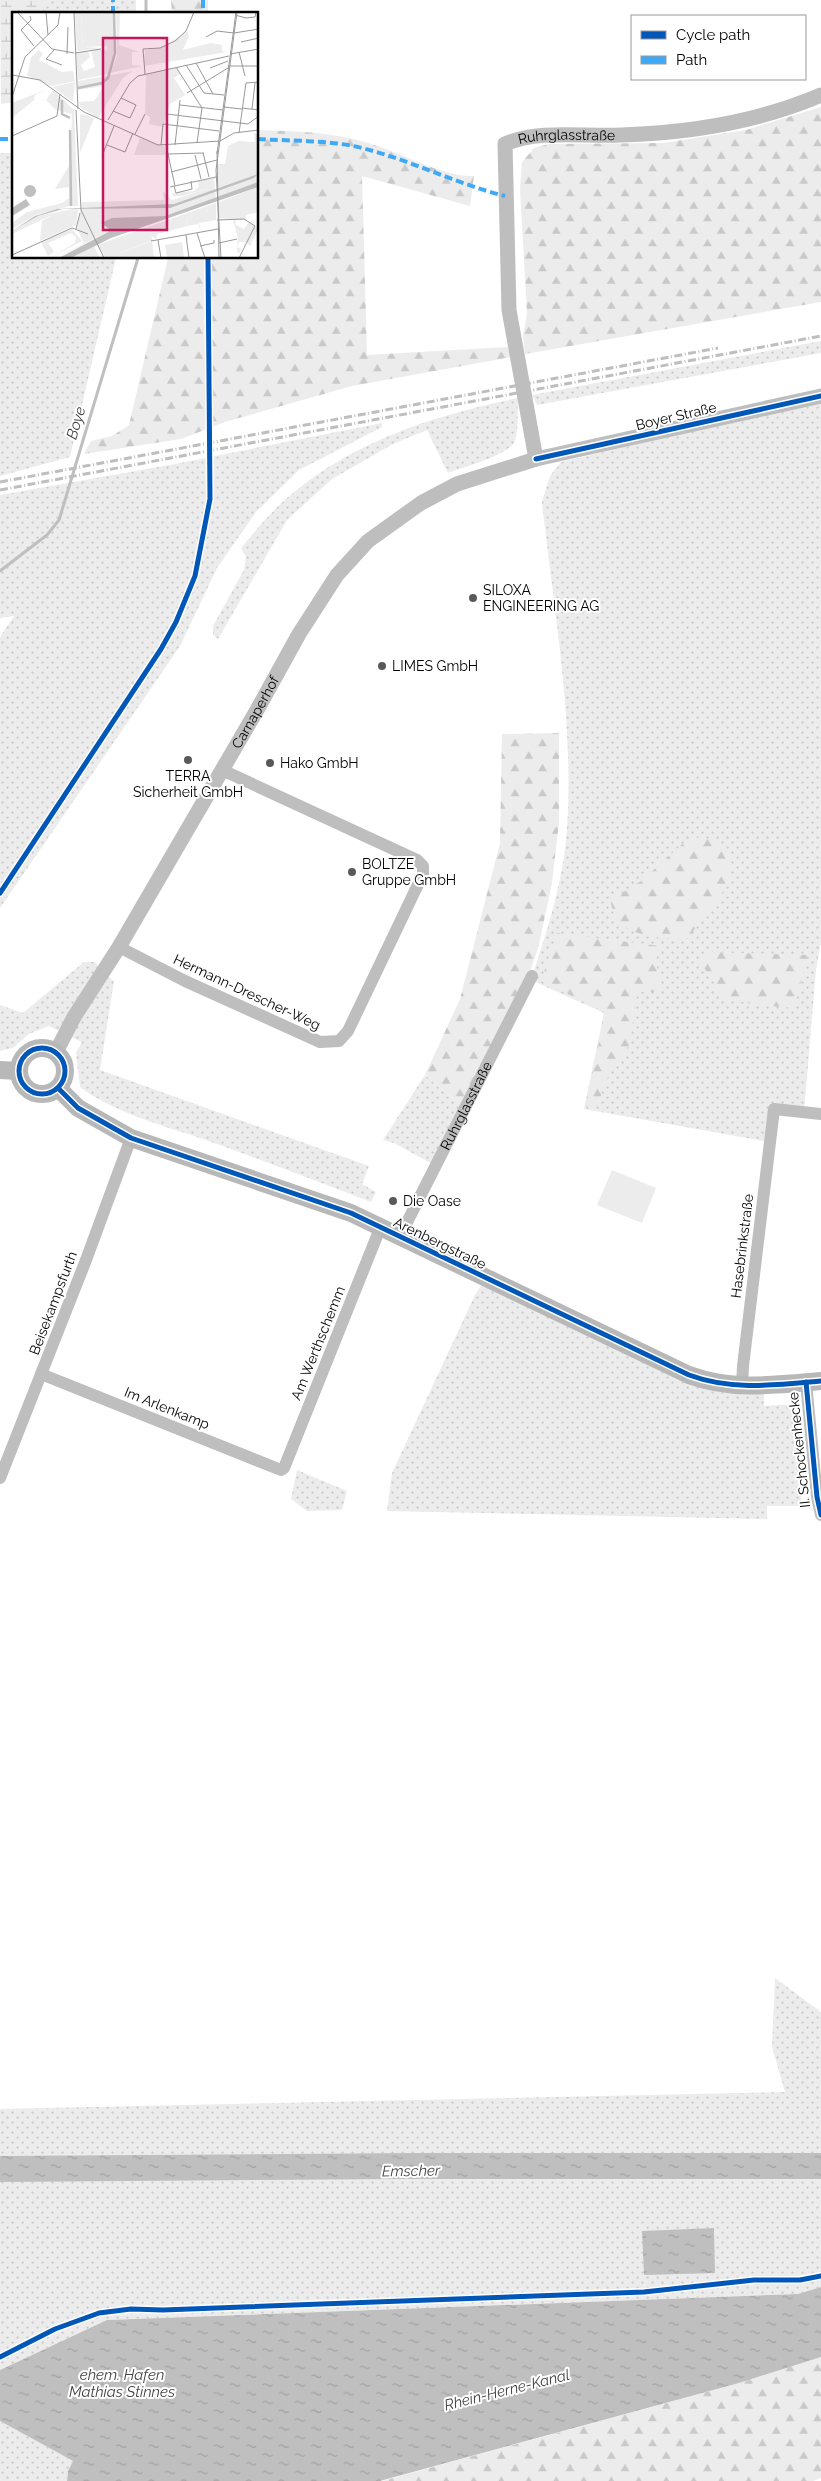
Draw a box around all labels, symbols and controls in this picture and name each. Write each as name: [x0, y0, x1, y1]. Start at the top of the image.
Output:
inset map: [12, 12, 259, 259]
legend: [631, 15, 806, 80]
text: Cycle path: [676, 26, 750, 44]
text: Path: [676, 51, 707, 69]
street label: Ruhrglasstraße: [516, 127, 615, 147]
street label: Boyer Straße: [634, 399, 718, 433]
water label: Boye: [63, 405, 89, 441]
place label: SILOXA ENGINEERING AG: [483, 582, 599, 614]
marker: SILOXA ENGINEERING AG: [467, 592, 479, 604]
place label: LIMES GmbH: [392, 658, 478, 674]
marker: LIMES GmbH: [376, 660, 388, 672]
street label: Carnaperhof: [228, 672, 283, 751]
marker: TERRA Sicherheit GmbH: [182, 754, 194, 766]
place label: Hako GmbH: [280, 755, 359, 771]
marker: Hako GmbH: [264, 757, 276, 769]
place label: TERRA Sicherheit GmbH: [133, 768, 243, 800]
place label: BOLTZE Gruppe GmbH: [362, 856, 456, 888]
marker: BOLTZE Gruppe GmbH: [346, 866, 358, 878]
street label: Hermann-Drescher-Weg: [171, 951, 323, 1033]
street label: Ruhrglasstraße: [437, 1059, 495, 1153]
place label: Die Oase: [403, 1193, 461, 1209]
street label: Hasebrinkstraße: [728, 1193, 756, 1299]
marker: Die Oase: [387, 1195, 399, 1207]
street label: Arenbergstraße: [391, 1214, 489, 1272]
street label: Beisekampsfurth: [26, 1249, 80, 1357]
street label: Am Werthschemm: [288, 1284, 348, 1402]
street label: Im Arlenkamp: [122, 1384, 212, 1433]
street label: II. Schockenhecke: [785, 1391, 813, 1509]
water label: Emscher: [382, 2161, 441, 2181]
water label: ehem. Hafen Mathias Stinnes: [69, 2366, 175, 2401]
water label: Rhein-Herne-Kanal: [442, 2366, 572, 2414]

